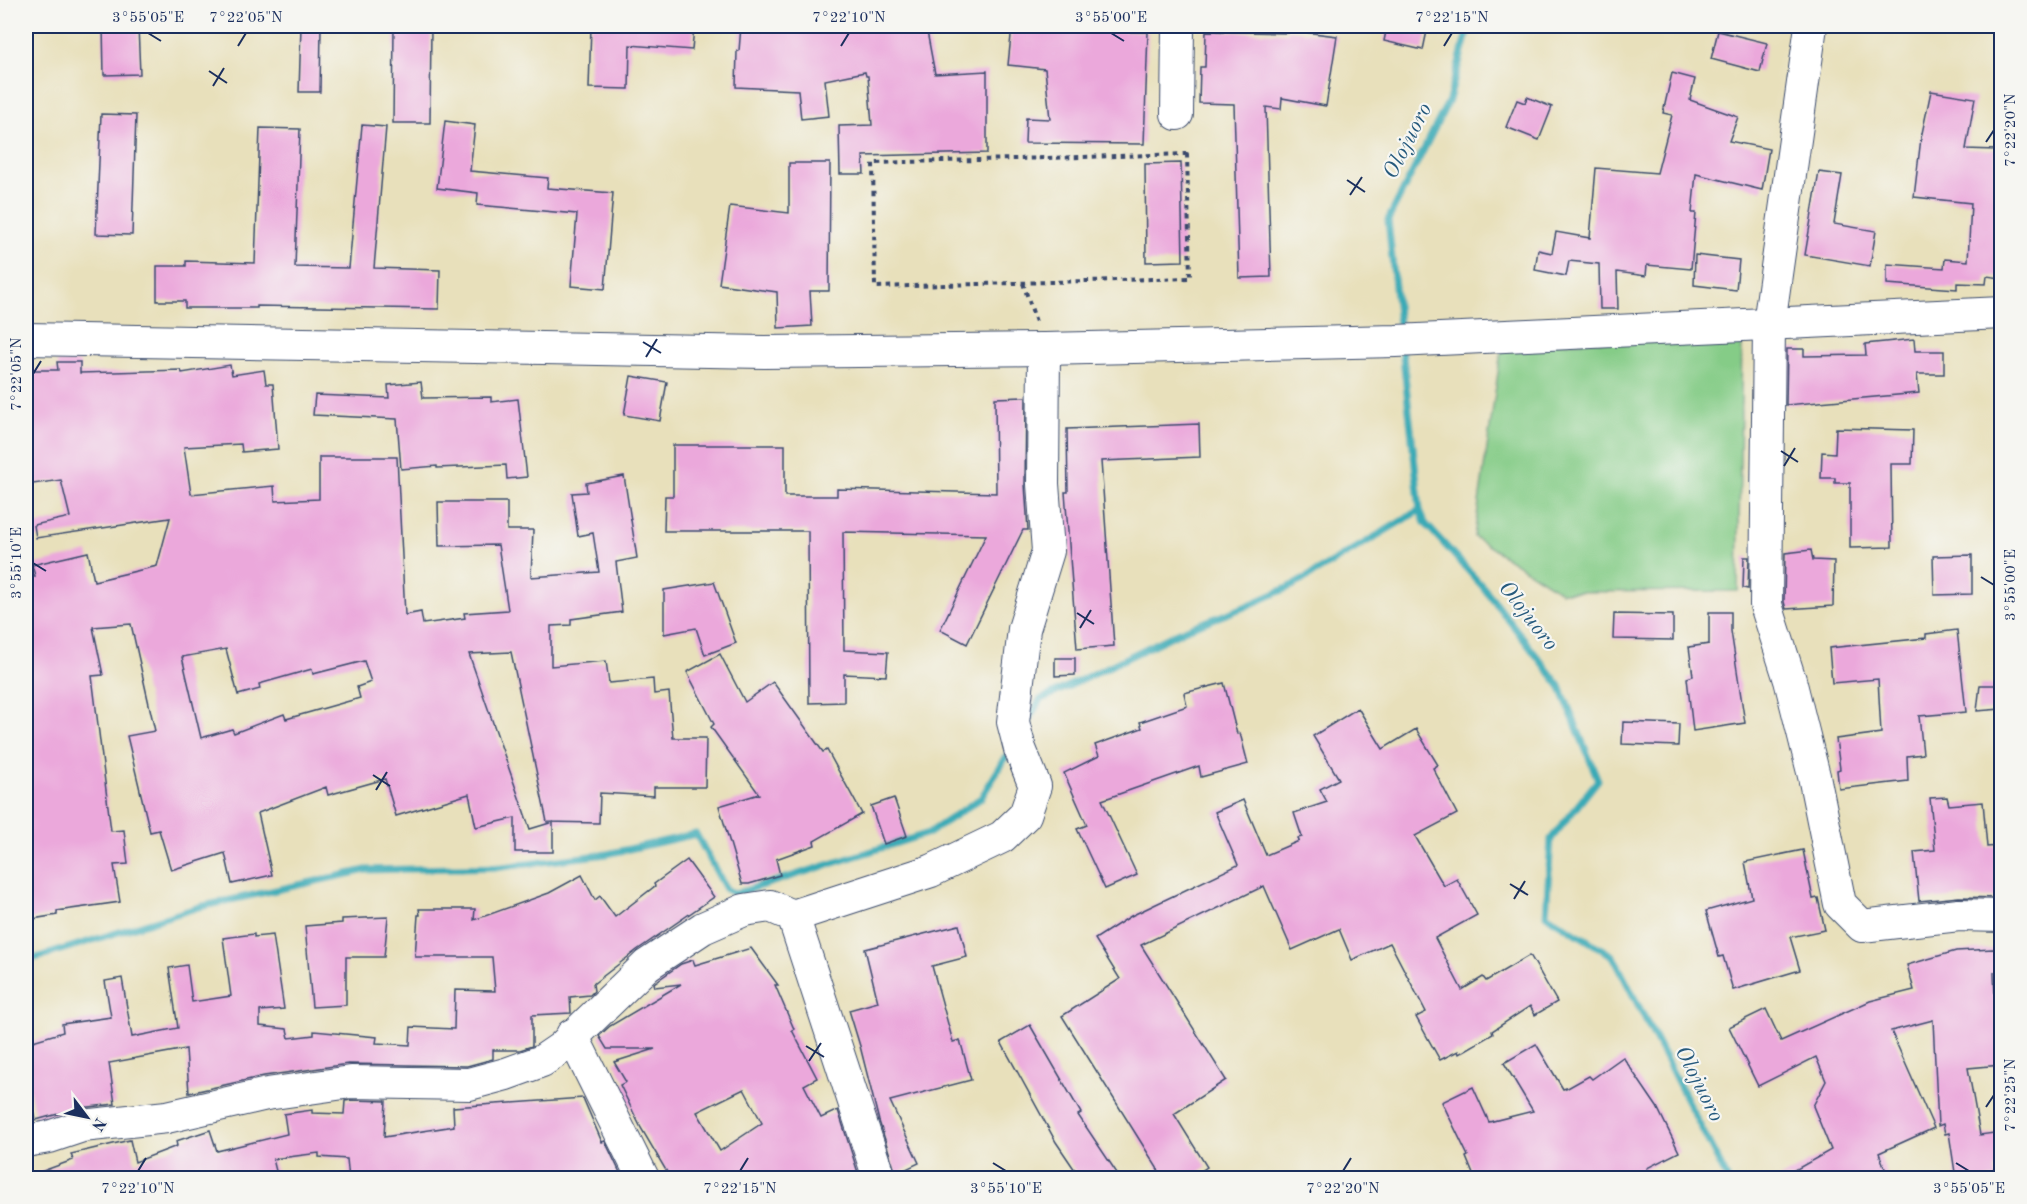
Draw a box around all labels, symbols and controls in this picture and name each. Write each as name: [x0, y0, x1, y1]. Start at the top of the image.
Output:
text: 3°55'05"E: [112, 11, 184, 26]
text: 7°22'05"N: [209, 11, 283, 26]
text: 7°22'10"N: [812, 11, 886, 26]
text: 3°55'00"E: [1075, 11, 1147, 26]
text: 7°22'15"N: [1415, 11, 1489, 26]
text: 7°22'20"N: [2004, 93, 2019, 167]
water label: Olojuoro: [1380, 100, 1436, 182]
text: 7°22'05"N: [10, 337, 25, 411]
text: 3°55'10"E: [10, 527, 25, 599]
text: 3°55'00"E: [2004, 549, 2019, 621]
water label: Olojuoro: [1494, 577, 1562, 655]
water label: Olojuoro: [1671, 1043, 1727, 1125]
text: 7°22'25"N: [2004, 1058, 2019, 1132]
north arrow: [57, 1087, 117, 1147]
text: N: [88, 1114, 108, 1134]
text: 7°22'10"N: [101, 1182, 175, 1197]
text: 7°22'15"N: [703, 1182, 777, 1197]
text: 3°55'10"E: [970, 1182, 1042, 1197]
text: 7°22'20"N: [1306, 1182, 1380, 1197]
text: 3°55'05"E: [1933, 1182, 2005, 1197]

